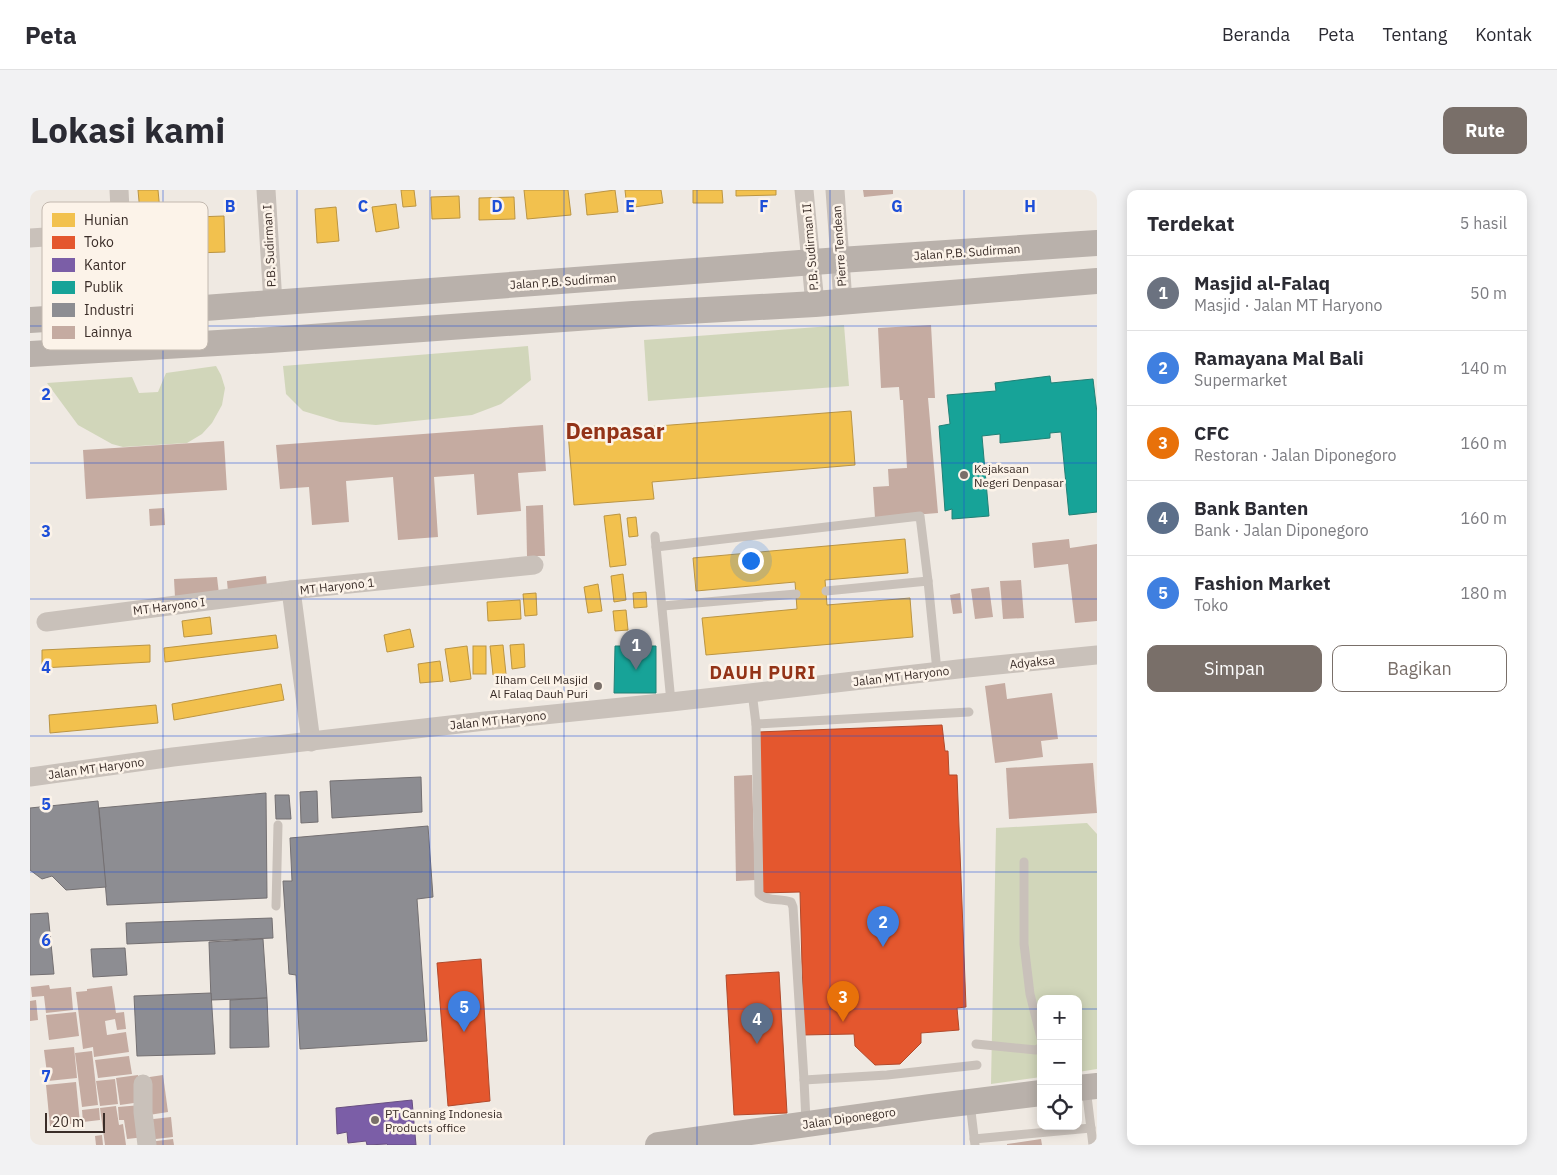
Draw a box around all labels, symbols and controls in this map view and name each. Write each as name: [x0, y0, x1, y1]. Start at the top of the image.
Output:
text: Peta: [25, 19, 77, 51]
text: Beranda: [1222, 23, 1290, 46]
text: Peta: [1318, 23, 1354, 46]
text: Tentang: [1382, 23, 1447, 46]
text: Kontak: [1475, 23, 1532, 46]
text: Lokasi kami: [30, 107, 225, 153]
button: Rute: [1443, 107, 1527, 154]
text: B: [225, 196, 236, 216]
text: C: [358, 196, 368, 216]
text: D: [491, 196, 503, 216]
text: E: [625, 196, 635, 216]
text: F: [759, 196, 769, 216]
text: G: [891, 196, 903, 216]
text: H: [1024, 196, 1036, 216]
legend: [42, 202, 208, 350]
street label: P.B. Sudirman II: [799, 203, 821, 291]
street label: P.B. Sudirman I: [259, 204, 279, 288]
street label: Pierre Tendean: [829, 205, 849, 287]
text: Terdekat: [1147, 209, 1235, 237]
text: Hunian: [84, 211, 129, 229]
text: 5 hasil: [1460, 213, 1507, 233]
text: Toko: [84, 233, 114, 251]
street label: Jalan P.B. Sudirman: [913, 241, 1021, 263]
text: Kantor: [84, 256, 126, 274]
street label: Jalan P.B. Sudirman: [509, 270, 617, 292]
text: Masjid al-Falaq: [1194, 271, 1330, 295]
text: Publik: [84, 278, 124, 296]
text: 1: [1158, 283, 1168, 303]
text: 50 m: [1470, 283, 1507, 303]
text: Masjid · Jalan MT Haryono: [1194, 295, 1383, 315]
text: Industri: [84, 301, 134, 319]
text: Lainnya: [84, 323, 133, 341]
text: Ramayana Mal Bali: [1194, 346, 1364, 370]
text: 2: [1158, 358, 1168, 378]
text: 140 m: [1460, 358, 1507, 378]
text: Supermarket: [1194, 370, 1287, 390]
text: 2: [41, 384, 51, 404]
district label: Denpasar: [565, 416, 665, 445]
text: CFC: [1194, 421, 1229, 445]
text: 3: [1158, 433, 1168, 453]
text: 160 m: [1460, 433, 1507, 453]
text: Restoran · Jalan Diponegoro: [1194, 445, 1397, 465]
place label: Kejaksaan Negeri Denpasar: [974, 461, 1064, 490]
marker: Kejaksaan Negeri Denpasar: [958, 469, 970, 481]
text: Bank Banten: [1194, 496, 1308, 520]
text: 4: [1158, 508, 1168, 528]
text: 160 m: [1460, 508, 1507, 528]
text: Bank · Jalan Diponegoro: [1194, 520, 1369, 540]
text: 3: [41, 521, 51, 541]
your location: [738, 548, 764, 574]
text: Fashion Market: [1194, 571, 1330, 595]
street label: MT Haryono 1: [299, 575, 375, 597]
text: 5: [1158, 583, 1168, 603]
text: 180 m: [1460, 583, 1507, 603]
street label: MT Haryono I: [132, 594, 206, 618]
text: Toko: [1194, 595, 1228, 615]
pin: 1: [620, 629, 652, 670]
button: Simpan: [1147, 645, 1322, 692]
button: Bagikan: [1332, 645, 1507, 692]
street label: Adyaksa: [1009, 652, 1056, 672]
text: 4: [41, 657, 51, 677]
district label: DAUH PURI: [710, 661, 816, 684]
street label: Jalan MT Haryono: [852, 663, 950, 689]
place label: Ilham Cell Masjid Al Falaq Dauh Puri: [490, 672, 588, 701]
marker: Ilham Cell Masjid Al Falaq Dauh Puri: [592, 680, 604, 692]
street label: Jalan MT Haryono: [449, 707, 547, 733]
street label: Jalan MT Haryono: [47, 754, 145, 782]
text: 5: [41, 794, 51, 814]
pin: 2: [867, 906, 899, 947]
text: 6: [41, 930, 51, 950]
pin: 3: [827, 981, 859, 1022]
pin: 5: [448, 991, 480, 1032]
map controls: [1037, 995, 1082, 1130]
button: +: [1037, 995, 1082, 1040]
pin: 4: [741, 1003, 773, 1044]
button: −: [1037, 1040, 1082, 1085]
text: 7: [41, 1066, 51, 1086]
button: locate: [1037, 1085, 1082, 1130]
street label: Jalan Diponegoro: [801, 1104, 897, 1132]
place label: PT Canning Indonesia Products office: [385, 1106, 503, 1135]
scale bar: [45, 1110, 105, 1133]
text: 20 m: [52, 1113, 84, 1131]
marker: PT Canning Indonesia Products office: [369, 1114, 381, 1126]

